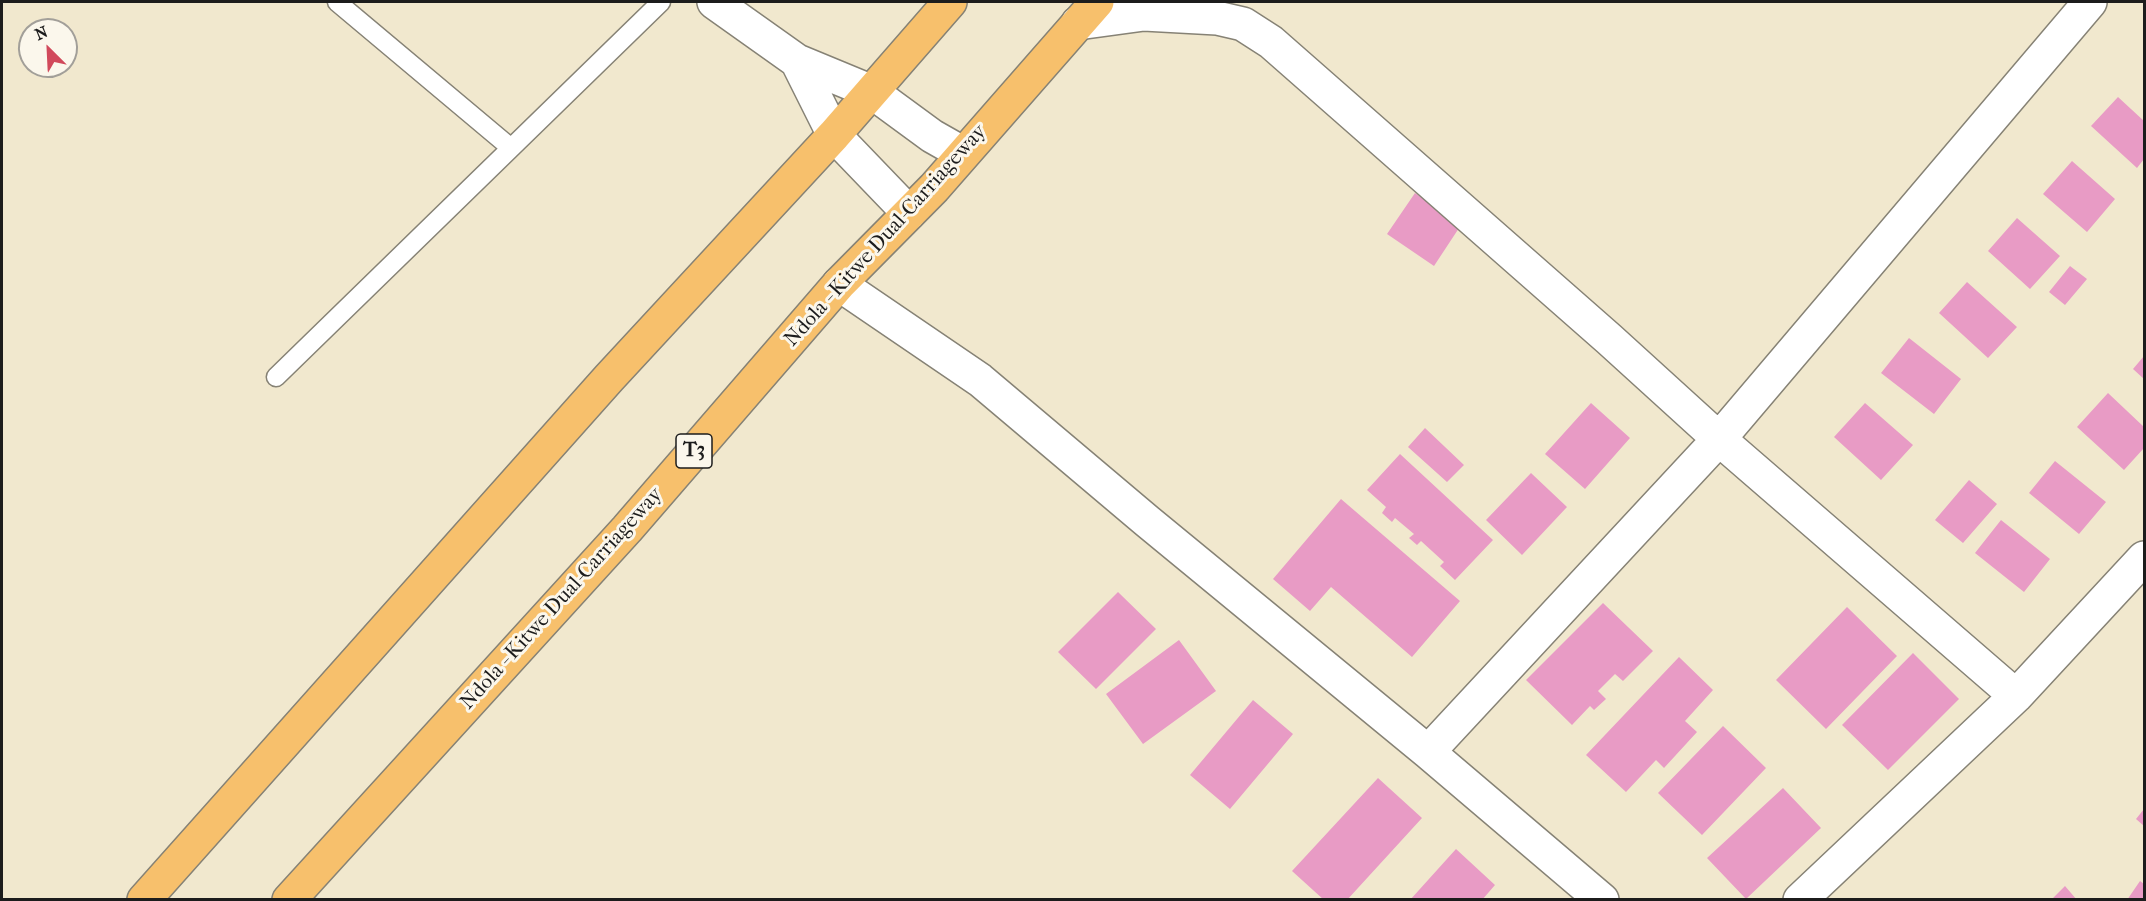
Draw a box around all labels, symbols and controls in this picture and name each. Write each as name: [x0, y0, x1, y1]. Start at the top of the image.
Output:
north arrow: [18, 18, 78, 78]
text: N: [32, 22, 51, 44]
street label: Ndola - Kitwe Dual-Carriageway: [780, 120, 992, 352]
road number: T3: [676, 434, 712, 468]
street label: Ndola - Kitwe Dual-Carriageway: [456, 483, 668, 715]

